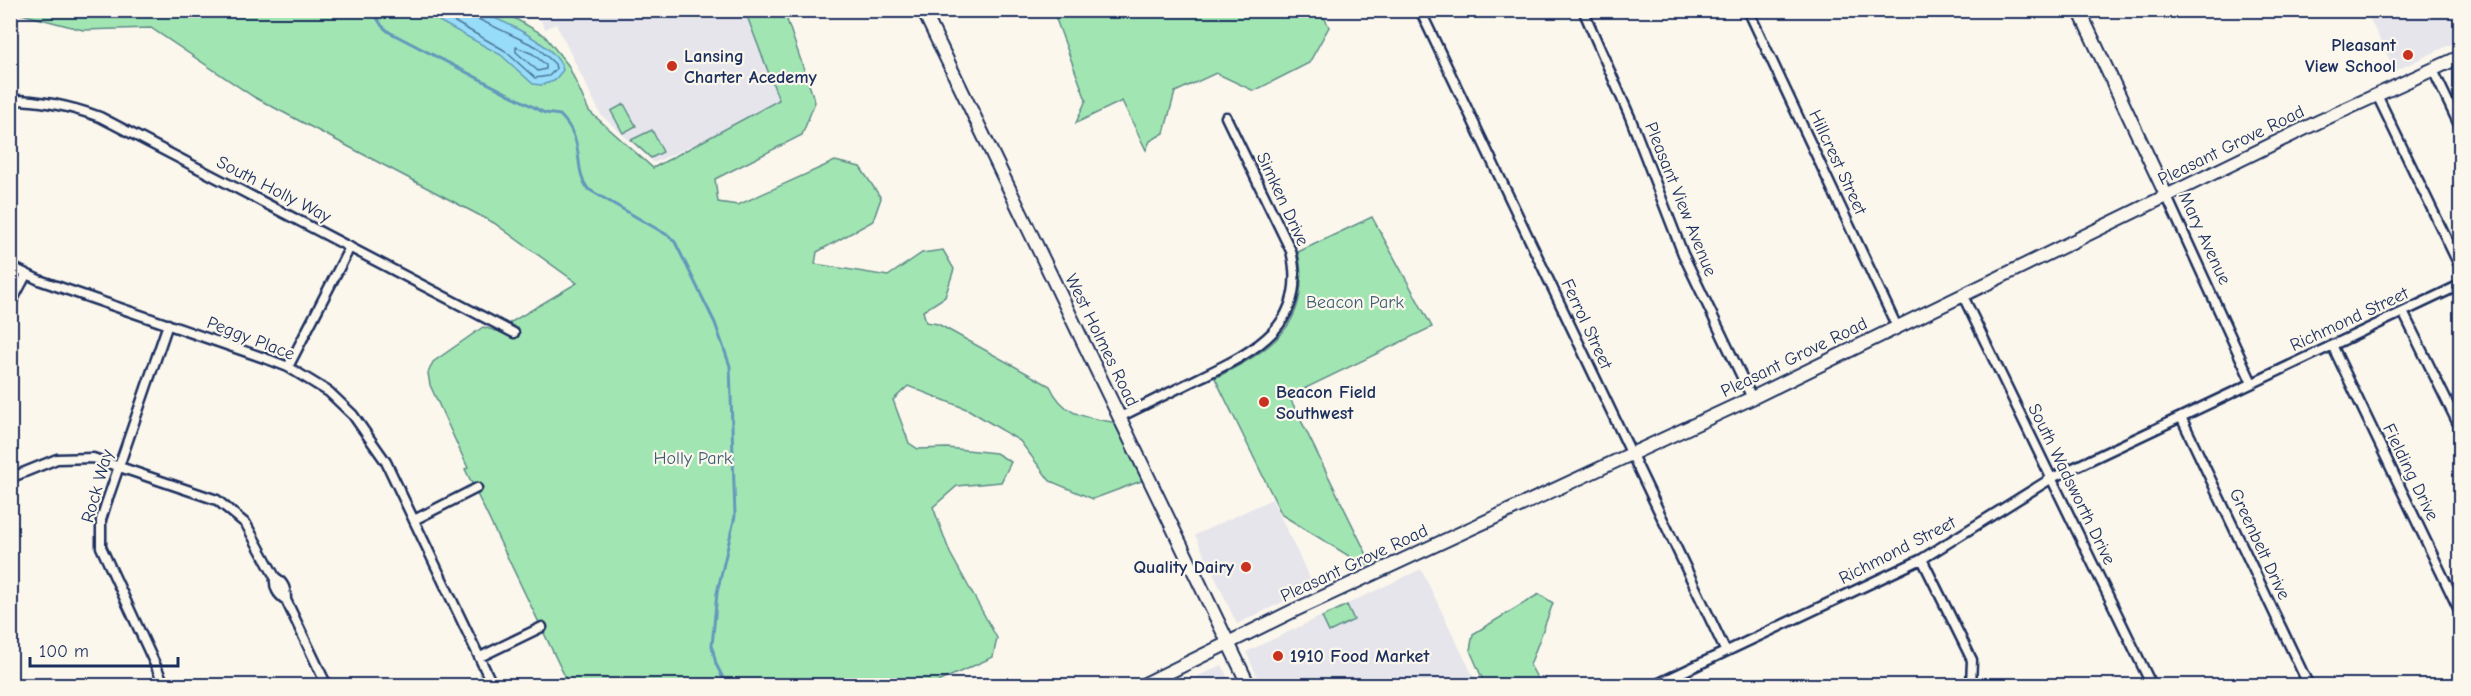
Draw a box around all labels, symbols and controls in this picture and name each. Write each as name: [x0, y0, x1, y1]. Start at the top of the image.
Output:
place label: Pleasant View School: [2305, 35, 2397, 77]
place label: Lansing Charter Acedemy: [684, 46, 817, 88]
marker: Pleasant View School: [2401, 48, 2415, 62]
marker: Lansing Charter Acedemy: [665, 59, 679, 73]
street label: Pleasant Grove Road: [2155, 101, 2308, 190]
street label: Hillcrest Street: [1804, 106, 1871, 219]
street label: Pleasant View Avenue: [1640, 119, 1721, 279]
street label: Simken Drive: [1252, 149, 1313, 249]
street label: South Holly Way: [213, 152, 335, 228]
street label: Mary Avenue: [2174, 188, 2235, 288]
street label: West Holmes Road: [1060, 271, 1143, 410]
street label: Ferrol Street: [1557, 276, 1617, 373]
street label: Richmond Street: [2287, 283, 2412, 356]
park label: Beacon Park: [1306, 292, 1404, 313]
street label: Peggy Place: [204, 312, 298, 365]
street label: Pleasant Grove Road: [1718, 313, 1871, 402]
place label: Beacon Field Southwest: [1276, 382, 1376, 424]
marker: Beacon Field Southwest: [1257, 395, 1271, 409]
street label: South Wadsworth Drive: [2023, 400, 2120, 568]
street label: Fielding Drive: [2378, 420, 2443, 524]
street label: Rock Way: [77, 446, 118, 525]
park label: Holly Park: [654, 448, 733, 469]
street label: Greenbelt Drive: [2225, 485, 2294, 603]
street label: Richmond Street: [1835, 512, 1960, 589]
street label: Pleasant Grove Road: [1277, 520, 1431, 607]
place label: Quality Dairy: [1134, 557, 1235, 578]
marker: Quality Dairy: [1239, 560, 1253, 574]
scale bar: [30, 630, 178, 668]
text: 100 m: [39, 641, 89, 662]
place label: 1910 Food Market: [1290, 646, 1430, 667]
marker: 1910 Food Market: [1271, 649, 1285, 663]

